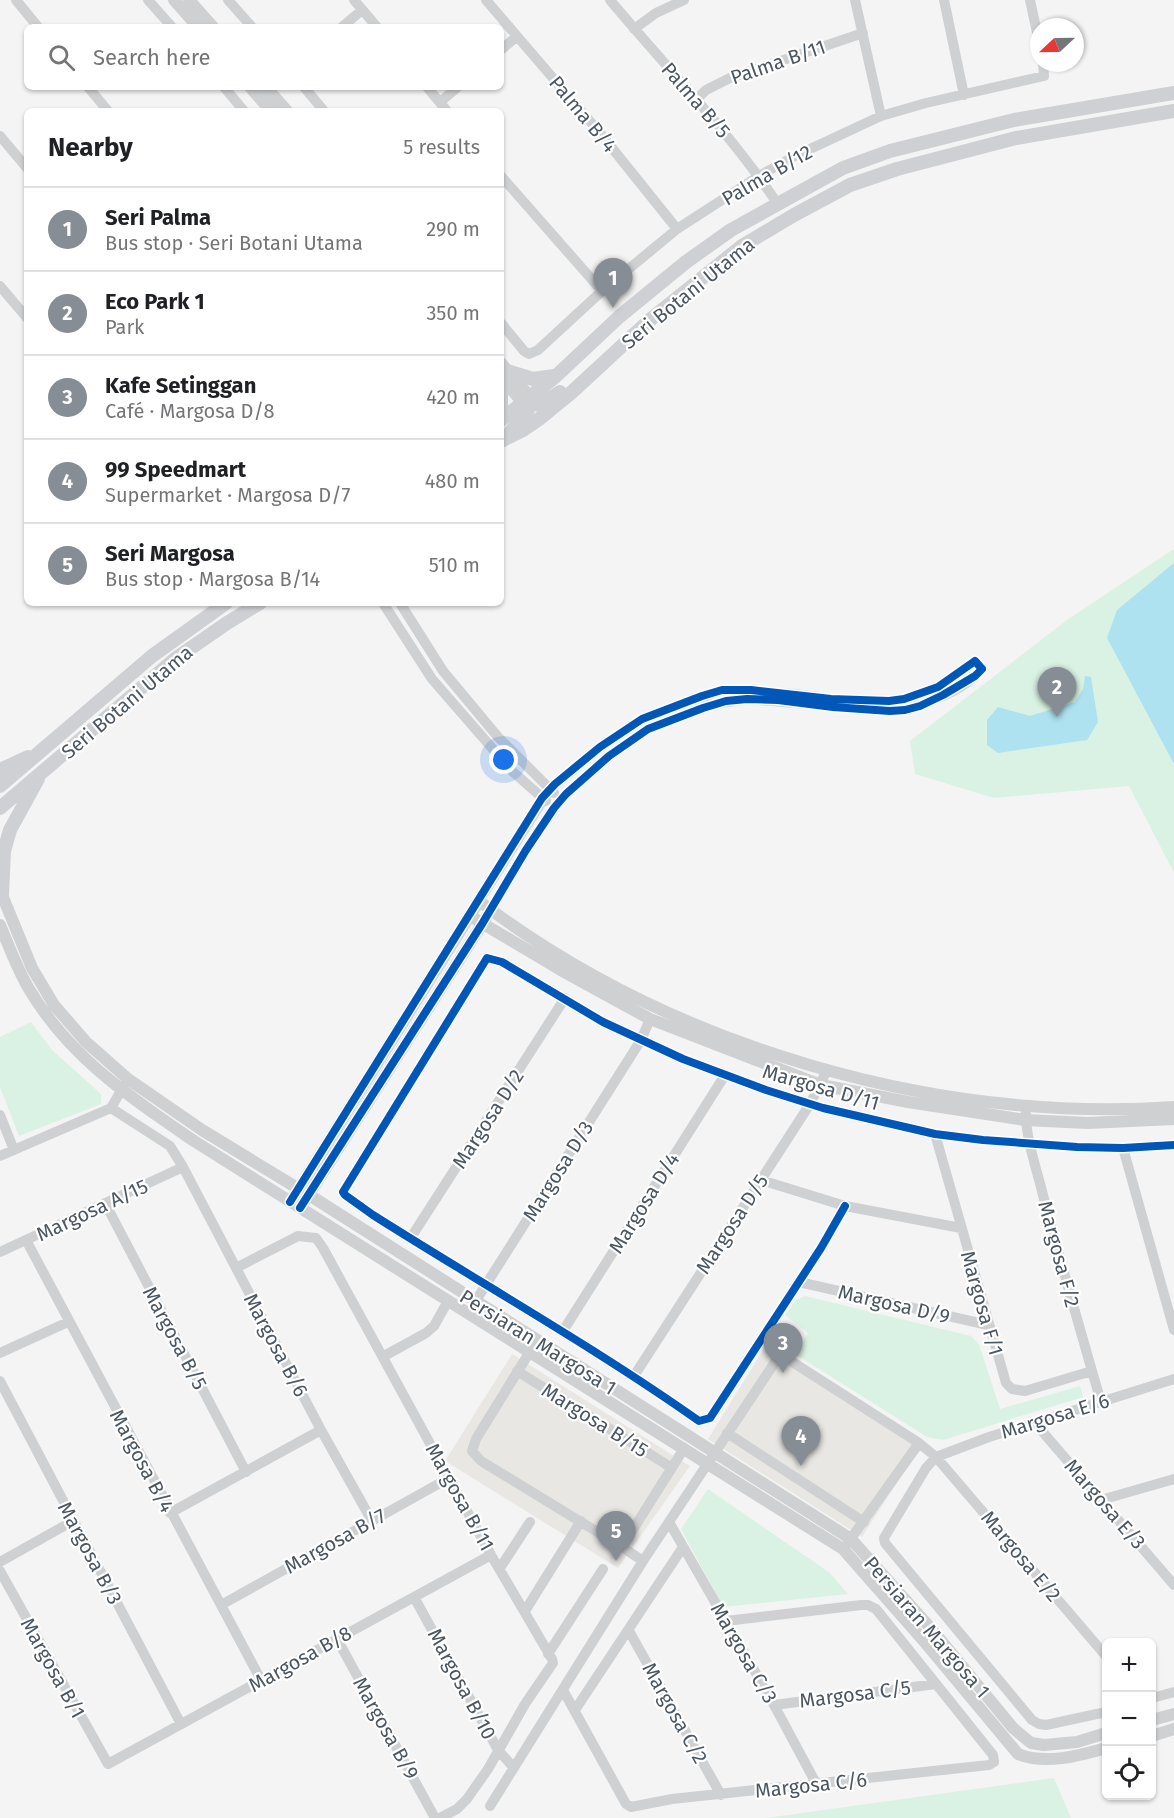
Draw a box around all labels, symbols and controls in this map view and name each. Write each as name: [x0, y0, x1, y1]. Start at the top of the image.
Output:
north arrow: [1030, 18, 1084, 72]
search box: [24, 24, 504, 90]
street label: Palma B/11: [727, 35, 829, 89]
icon: search: [45, 41, 78, 74]
text: Search here: [93, 44, 211, 71]
street label: Palma B/5: [657, 57, 735, 143]
street label: Palma B/4: [544, 71, 622, 157]
text: Nearby: [48, 132, 133, 163]
text: 5 results: [403, 135, 480, 159]
street label: Palma B/12: [718, 140, 816, 210]
text: Seri Palma: [105, 204, 211, 231]
text: 1: [63, 217, 72, 241]
text: 290 m: [426, 217, 480, 241]
text: Bus stop · Seri Botani Utama: [105, 231, 363, 255]
street label: Seri Botani Utama: [617, 232, 759, 354]
pin: 1: [594, 258, 632, 308]
text: Eco Park 1: [105, 288, 205, 315]
text: 2: [62, 301, 73, 325]
text: 350 m: [426, 301, 480, 325]
text: Park: [105, 315, 144, 339]
text: Kafe Setinggan: [105, 372, 256, 399]
text: 3: [62, 385, 73, 409]
text: 420 m: [426, 385, 480, 409]
text: Café · Margosa D/8: [105, 399, 274, 423]
text: 99 Speedmart: [105, 456, 246, 483]
text: 4: [62, 469, 73, 493]
text: 480 m: [425, 469, 480, 493]
text: Supermarket · Margosa D/7: [105, 483, 350, 507]
text: Seri Margosa: [105, 540, 235, 567]
text: 5: [62, 553, 73, 577]
text: 510 m: [429, 553, 480, 577]
text: Bus stop · Margosa B/14: [105, 567, 320, 591]
street label: Seri Botani Utama: [56, 640, 198, 764]
pin: 2: [1038, 668, 1076, 717]
your location: [489, 745, 518, 774]
street label: Margosa D/11: [760, 1059, 882, 1115]
street label: Margosa D/2: [447, 1065, 529, 1173]
street label: Margosa D/3: [518, 1116, 598, 1226]
street label: Margosa D/4: [604, 1148, 685, 1258]
street label: Margosa D/5: [691, 1170, 773, 1278]
street label: Margosa A/15: [32, 1174, 152, 1246]
street label: Margosa F/2: [1033, 1198, 1085, 1310]
street label: Margosa F/1: [956, 1248, 1008, 1358]
street label: Margosa D/9: [836, 1279, 952, 1329]
street label: Margosa B/5: [138, 1282, 212, 1394]
street label: Persiaran Margosa 1: [455, 1284, 621, 1400]
street label: Margosa B/6: [239, 1289, 313, 1401]
pin: 3: [764, 1324, 802, 1373]
street label: Margosa B/15: [537, 1378, 653, 1462]
street label: Margosa E/6: [998, 1388, 1112, 1444]
street label: Margosa B/4: [105, 1405, 179, 1517]
pin: 4: [782, 1416, 820, 1466]
street label: Margosa B/11: [421, 1439, 499, 1555]
street label: Margosa E/3: [1059, 1454, 1151, 1554]
street label: Margosa B/3: [53, 1498, 127, 1608]
street label: Margosa B/7: [280, 1503, 390, 1579]
street label: Margosa E/2: [976, 1506, 1066, 1606]
pin: 5: [596, 1512, 636, 1561]
street label: Persiaran Margosa 1: [859, 1551, 995, 1703]
street label: Margosa C/3: [706, 1599, 782, 1707]
street label: Margosa B/1: [16, 1614, 90, 1722]
street label: Margosa B/8: [244, 1621, 356, 1697]
street label: Margosa B/10: [423, 1624, 501, 1744]
map controls: [1102, 1638, 1156, 1800]
button: +: [1102, 1638, 1156, 1692]
street label: Margosa C/2: [637, 1658, 713, 1768]
street label: Margosa B/9: [348, 1673, 424, 1783]
street label: Margosa C/5: [798, 1675, 912, 1713]
button: −: [1102, 1692, 1156, 1746]
button: locate: [1102, 1746, 1156, 1800]
street label: Margosa C/6: [754, 1767, 868, 1803]

